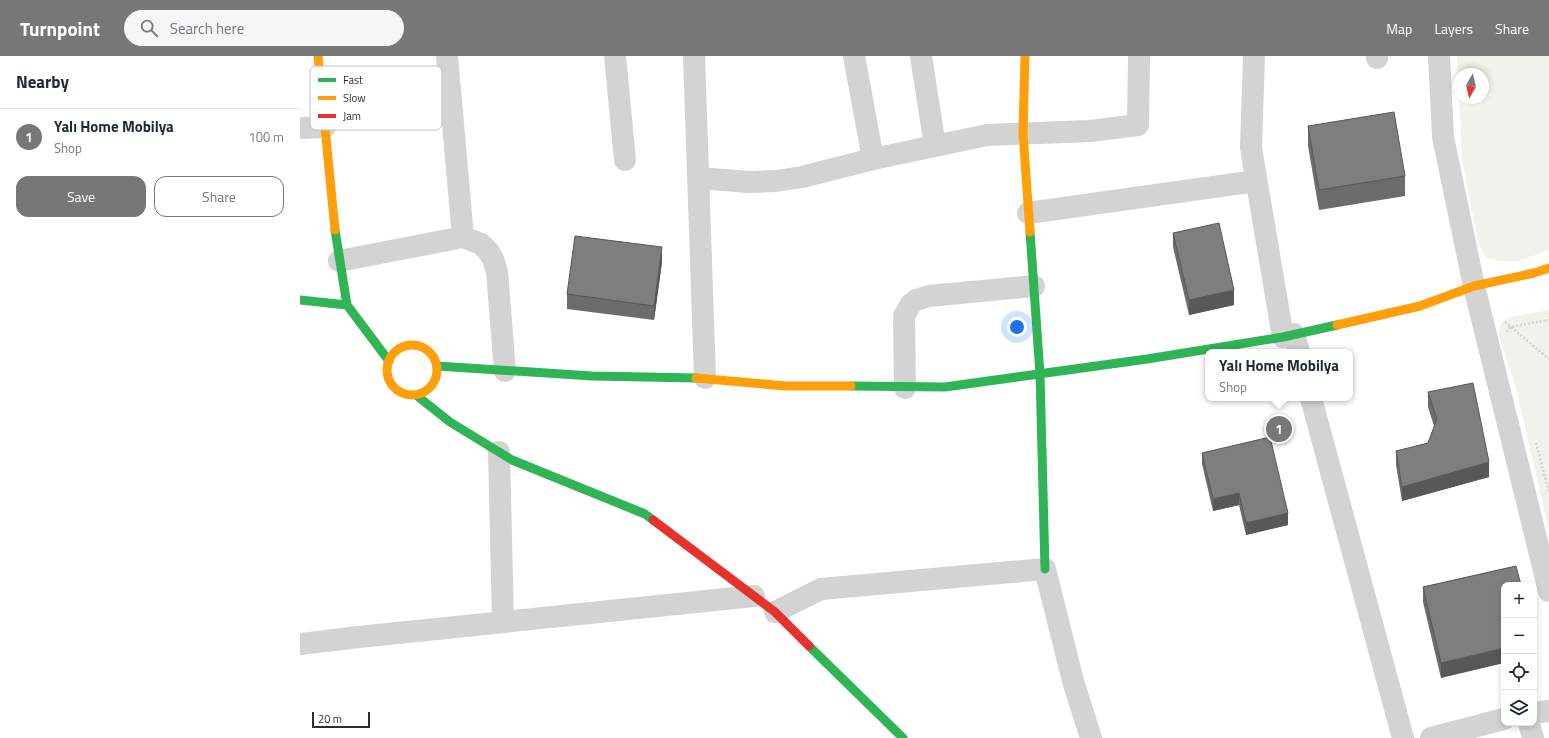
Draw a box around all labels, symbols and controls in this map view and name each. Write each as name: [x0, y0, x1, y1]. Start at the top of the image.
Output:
search box: [124, 10, 404, 46]
text: Turnpoint: [20, 14, 100, 43]
icon: search: [138, 17, 160, 39]
text: Search here: [170, 17, 244, 40]
text: Map: [1386, 18, 1412, 39]
text: Layers: [1434, 18, 1473, 39]
text: Share: [1495, 18, 1529, 39]
legend: [310, 66, 442, 130]
north arrow: [1453, 68, 1489, 104]
text: Nearby: [16, 69, 69, 95]
text: Fast: [343, 72, 363, 88]
text: Slow: [343, 90, 366, 106]
text: Jam: [343, 108, 361, 124]
text: Yalı Home Mobilya: [54, 115, 174, 138]
text: 1: [25, 127, 33, 147]
text: 100 m: [248, 127, 284, 147]
text: Shop: [54, 138, 82, 158]
button: Save: [16, 176, 146, 217]
button: Share: [154, 176, 284, 217]
your location: [1007, 317, 1027, 337]
popup: [1205, 349, 1353, 401]
text: Yalı Home Mobilya: [1219, 354, 1339, 377]
text: Shop: [1219, 377, 1247, 397]
pin: 1: [1266, 414, 1292, 444]
map controls: [1501, 582, 1537, 726]
button: +: [1501, 582, 1537, 618]
button: −: [1501, 618, 1537, 654]
button: locate: [1501, 654, 1537, 690]
button: layers: [1501, 690, 1537, 726]
scale bar: [312, 710, 370, 729]
text: 20 m: [318, 711, 342, 727]

